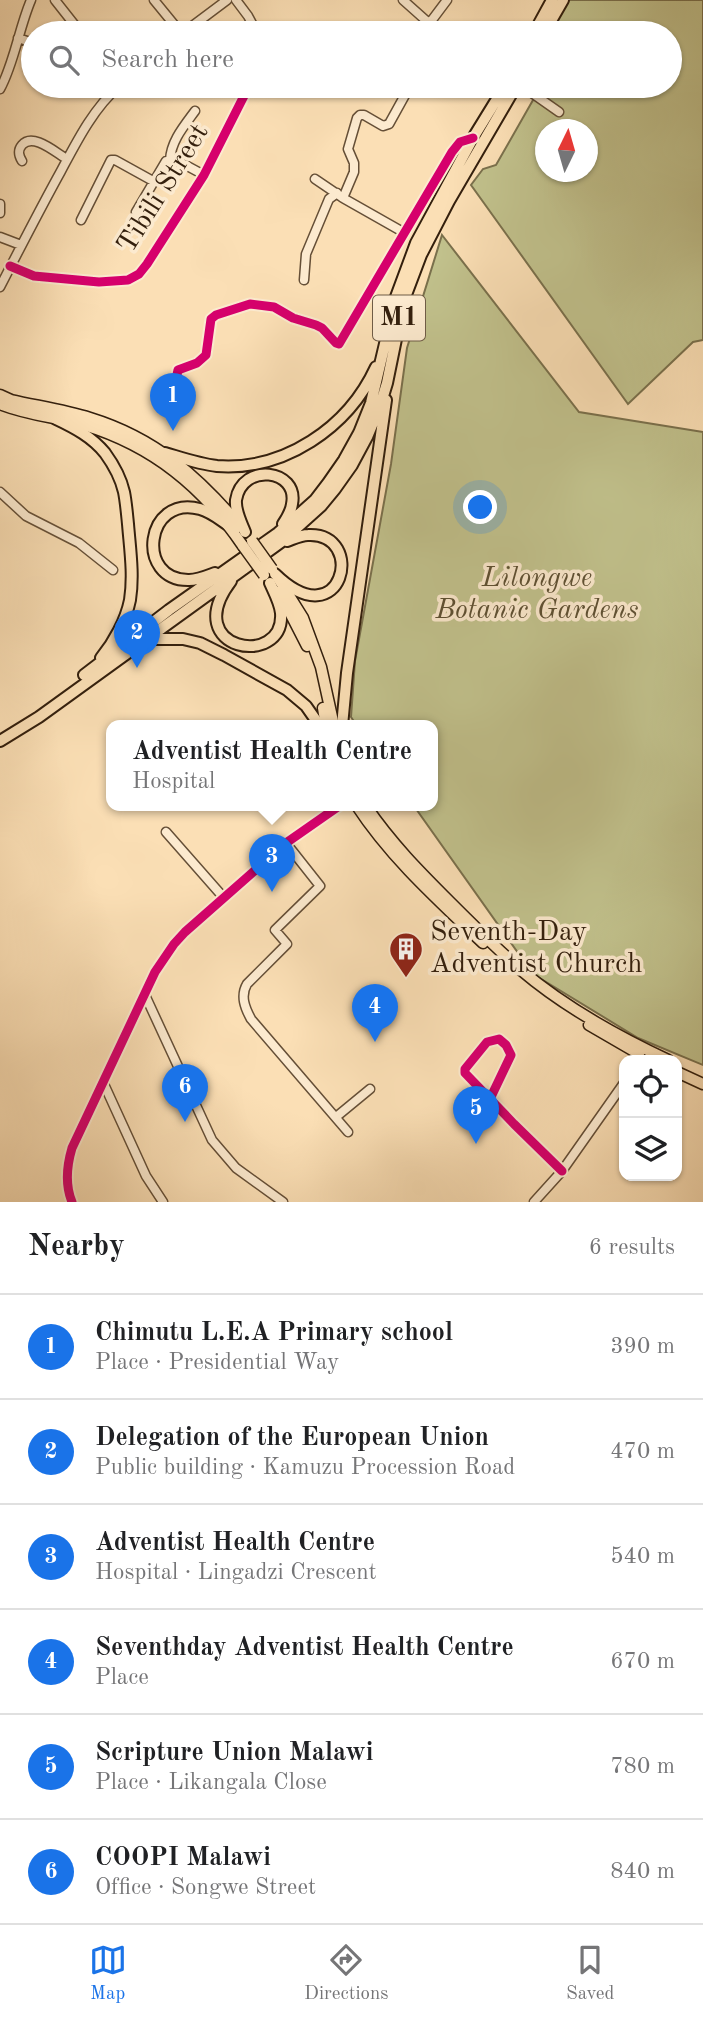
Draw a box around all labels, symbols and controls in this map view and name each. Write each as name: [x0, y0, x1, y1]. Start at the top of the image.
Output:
search box: [21, 21, 682, 98]
icon: search: [45, 41, 83, 79]
text: Search here: [101, 47, 234, 73]
street label: Tibili Street: [113, 119, 215, 259]
north arrow: [535, 119, 598, 182]
road number: M1: [373, 296, 425, 340]
pin: 1: [150, 373, 196, 431]
your location: [463, 490, 497, 524]
park label: Lilongwe Botanic Gardens: [434, 565, 639, 625]
pin: 2: [114, 610, 160, 668]
popup: [106, 720, 438, 811]
text: Adventist Health Centre: [132, 739, 412, 765]
text: Hospital: [132, 770, 215, 793]
pin: 3: [249, 834, 295, 892]
place label: Seventh-Day Adventist Church: [430, 919, 643, 979]
building icon: Seventh-Day Adventist Church: [387, 930, 425, 979]
pin: 4: [352, 984, 398, 1042]
map controls: [619, 1055, 682, 1181]
button: locate: [619, 1055, 682, 1118]
pin: 6: [162, 1064, 208, 1122]
pin: 5: [453, 1086, 499, 1144]
button: layers: [619, 1118, 682, 1181]
text: Nearby: [28, 1232, 125, 1262]
text: 6 results: [589, 1236, 675, 1259]
text: Chimutu L.E.A Primary school: [95, 1320, 453, 1346]
text: 1: [44, 1335, 58, 1358]
text: 390 m: [610, 1335, 675, 1358]
text: Place · Presidential Way: [95, 1351, 339, 1374]
text: Delegation of the European Union: [95, 1425, 489, 1451]
text: 2: [44, 1440, 58, 1463]
text: 470 m: [610, 1440, 675, 1463]
text: Public building · Kamuzu Procession Road: [95, 1456, 515, 1479]
text: Adventist Health Centre: [95, 1530, 375, 1556]
text: 3: [44, 1545, 58, 1568]
text: 540 m: [610, 1545, 675, 1568]
text: Hospital · Lingadzi Crescent: [95, 1561, 377, 1584]
text: Seventhday Adventist Health Centre: [95, 1635, 514, 1661]
text: 4: [44, 1650, 58, 1673]
text: 670 m: [610, 1650, 675, 1673]
text: Place: [95, 1666, 149, 1689]
text: Scripture Union Malawi: [95, 1740, 373, 1766]
text: 5: [44, 1755, 58, 1778]
text: 780 m: [610, 1755, 675, 1778]
text: Place · Likangala Close: [95, 1771, 327, 1794]
text: COOPI Malawi: [95, 1845, 271, 1871]
text: 6: [44, 1860, 58, 1883]
text: 840 m: [610, 1860, 675, 1883]
text: Office · Songwe Street: [95, 1876, 316, 1899]
tab: Map: [89, 1941, 127, 2006]
tab: Directions: [304, 1941, 389, 2006]
tab: Saved: [566, 1941, 614, 2006]

